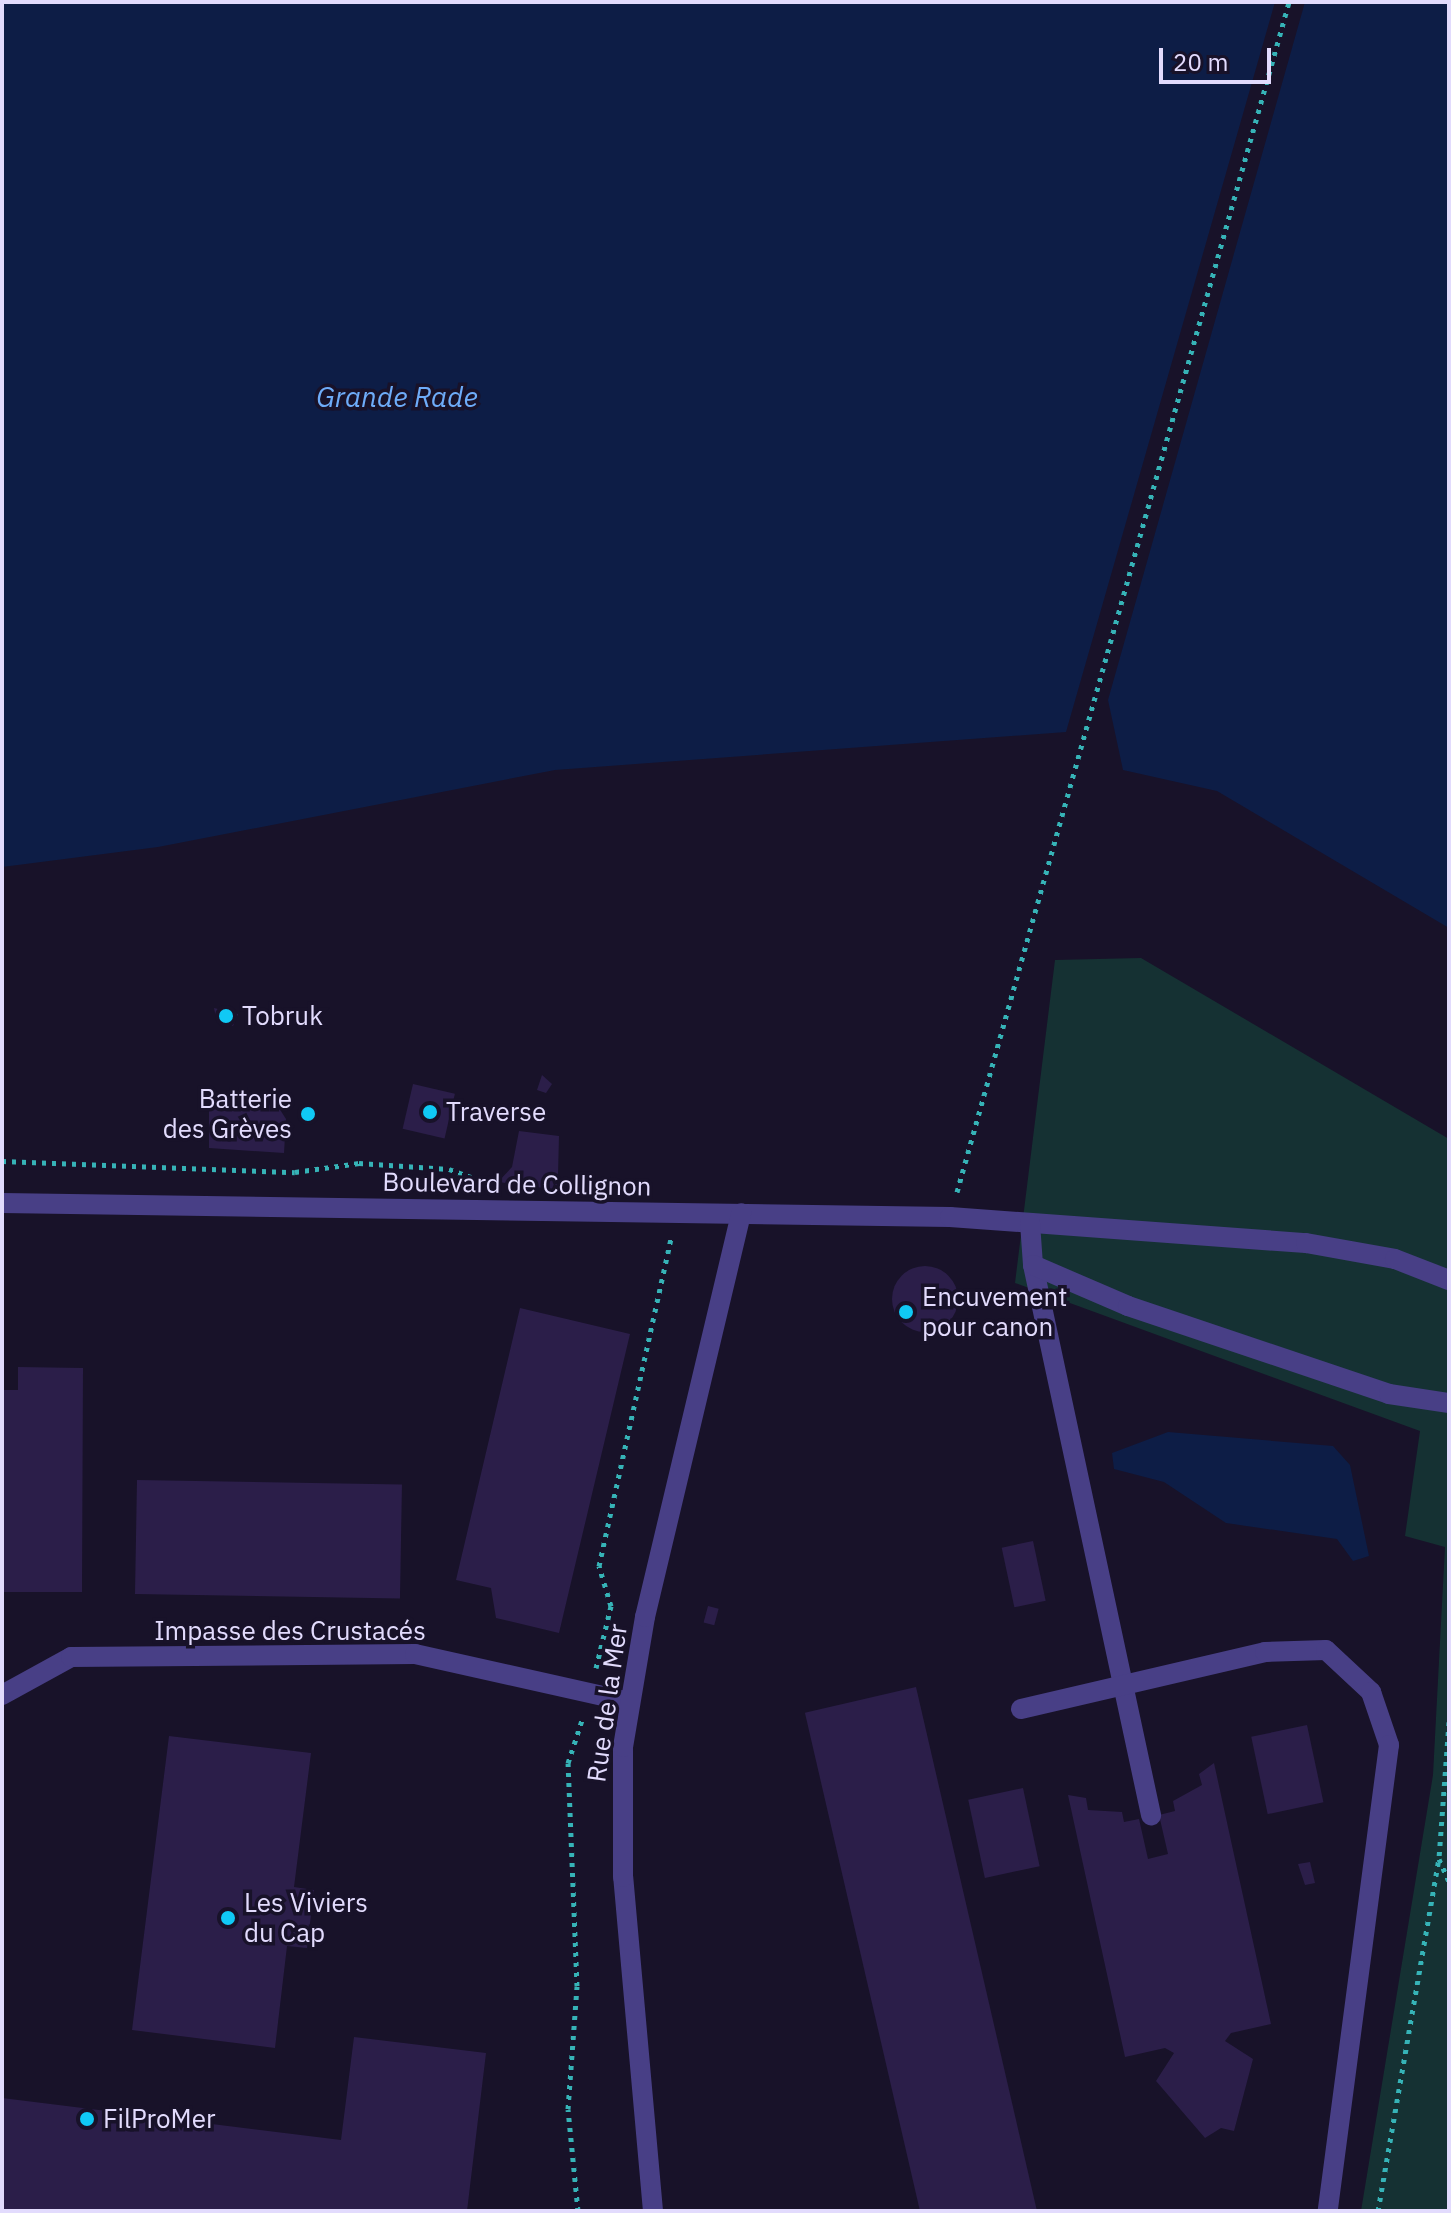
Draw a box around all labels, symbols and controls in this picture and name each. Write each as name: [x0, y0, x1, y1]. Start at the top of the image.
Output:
scale bar: [1163, 32, 1275, 82]
text: 20 m: [1173, 46, 1228, 78]
water label: Grande Rade: [316, 380, 478, 414]
place label: Tobruk: [242, 1000, 323, 1032]
marker: Tobruk: [217, 1007, 235, 1025]
place label: Batterie des Grèves: [163, 1083, 292, 1144]
place label: Traverse: [446, 1096, 546, 1128]
marker: Traverse: [421, 1103, 439, 1121]
marker: Batterie des Grèves: [299, 1105, 317, 1123]
street label: Boulevard de Collignon: [382, 1166, 652, 1202]
place label: Encuvement pour canon: [922, 1281, 1067, 1342]
marker: Encuvement pour canon: [897, 1303, 915, 1321]
street label: Impasse des Crustacés: [154, 1615, 426, 1647]
street label: Rue de la Mer: [580, 1622, 634, 1784]
place label: Les Viviers du Cap: [244, 1887, 368, 1948]
marker: Les Viviers du Cap: [219, 1909, 237, 1927]
place label: FilProMer: [103, 2103, 216, 2135]
marker: FilProMer: [78, 2110, 96, 2128]

